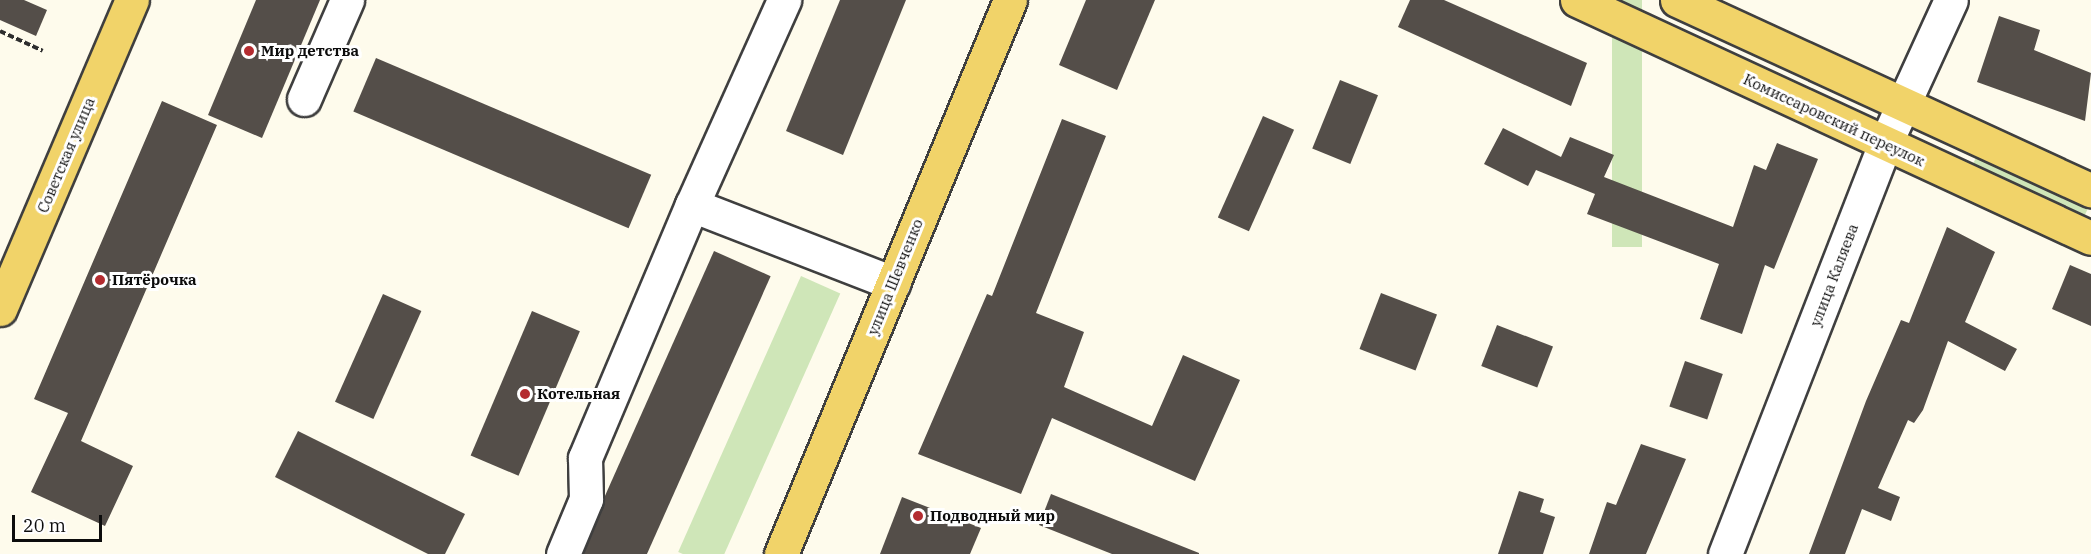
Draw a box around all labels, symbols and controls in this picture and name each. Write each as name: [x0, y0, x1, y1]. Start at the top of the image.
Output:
place label: Мир детства: [261, 42, 359, 60]
marker: Мир детства: [242, 44, 256, 58]
street label: Комиссаровский переулок: [1741, 70, 1927, 170]
street label: Советская улица: [34, 95, 98, 215]
street label: улица Шевченко: [863, 216, 927, 338]
street label: улица Каляева: [1806, 221, 1862, 329]
place label: Пятёрочка: [112, 271, 196, 289]
marker: Пятёрочка: [93, 273, 107, 287]
place label: Котельная: [537, 385, 620, 403]
marker: Котельная: [518, 387, 532, 401]
scale bar: [15, 503, 105, 541]
place label: Подводный мир: [930, 507, 1055, 525]
marker: Подводный мир: [911, 509, 925, 523]
text: 20 m: [23, 514, 66, 537]

